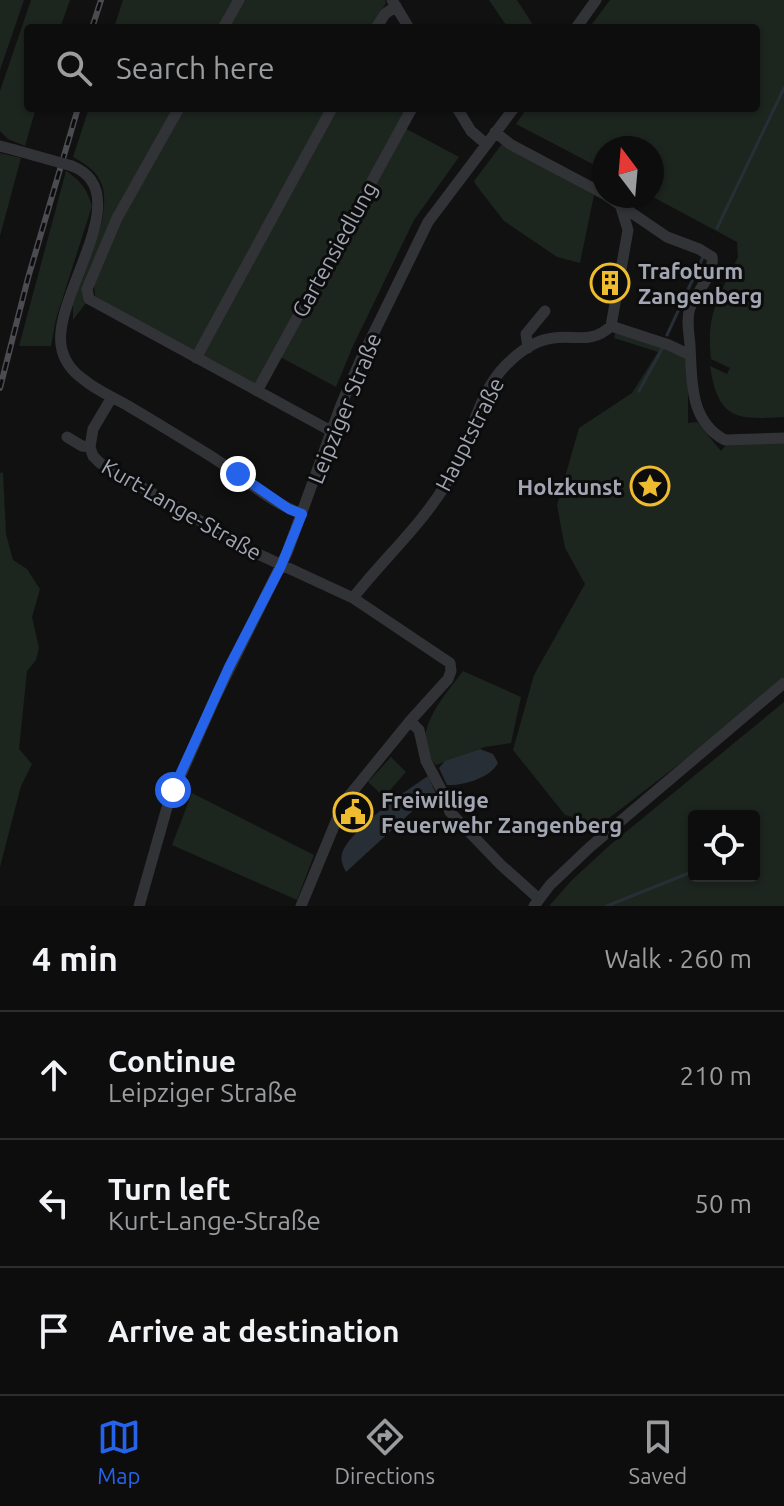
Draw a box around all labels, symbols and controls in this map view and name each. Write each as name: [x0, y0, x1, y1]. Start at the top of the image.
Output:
search box: [24, 24, 760, 112]
icon: search: [52, 46, 96, 90]
text: Search here: [116, 51, 275, 85]
north arrow: [592, 136, 664, 208]
street label: Gartensiedlung: [286, 177, 382, 321]
place label: Trafoturm Zangenberg: [638, 258, 762, 308]
building icon: Trafoturm Zangenberg: [589, 262, 631, 304]
street label: Leipziger Straße: [302, 329, 386, 487]
street label: Hauptstraße: [430, 373, 508, 495]
street label: Kurt-Lange-Straße: [98, 453, 266, 565]
route end: [220, 456, 256, 492]
place icon: Holzkunst: [629, 465, 671, 507]
place label: Holzkunst: [517, 474, 622, 499]
route start: [155, 772, 191, 808]
place label: Freiwillige Feuerwehr Zangenberg: [381, 787, 622, 837]
public building icon: Freiwillige Feuerwehr Zangenberg: [332, 791, 374, 833]
map controls: [688, 810, 760, 882]
button: locate: [688, 810, 760, 882]
text: 4 min: [32, 939, 118, 977]
text: Walk · 260 m: [604, 944, 752, 973]
text: Continue: [108, 1044, 236, 1078]
icon: ahead: [32, 1053, 76, 1097]
text: 210 m: [680, 1061, 752, 1090]
text: Leipziger Straße: [108, 1078, 297, 1107]
text: Turn left: [108, 1172, 230, 1206]
icon: left: [32, 1181, 76, 1225]
text: 50 m: [694, 1189, 752, 1218]
text: Kurt-Lange-Straße: [108, 1206, 321, 1235]
icon: arrive: [32, 1309, 76, 1353]
text: Arrive at destination: [108, 1314, 400, 1348]
tab: Map: [97, 1415, 141, 1488]
tab: Directions: [334, 1415, 435, 1488]
tab: Saved: [629, 1415, 687, 1488]

